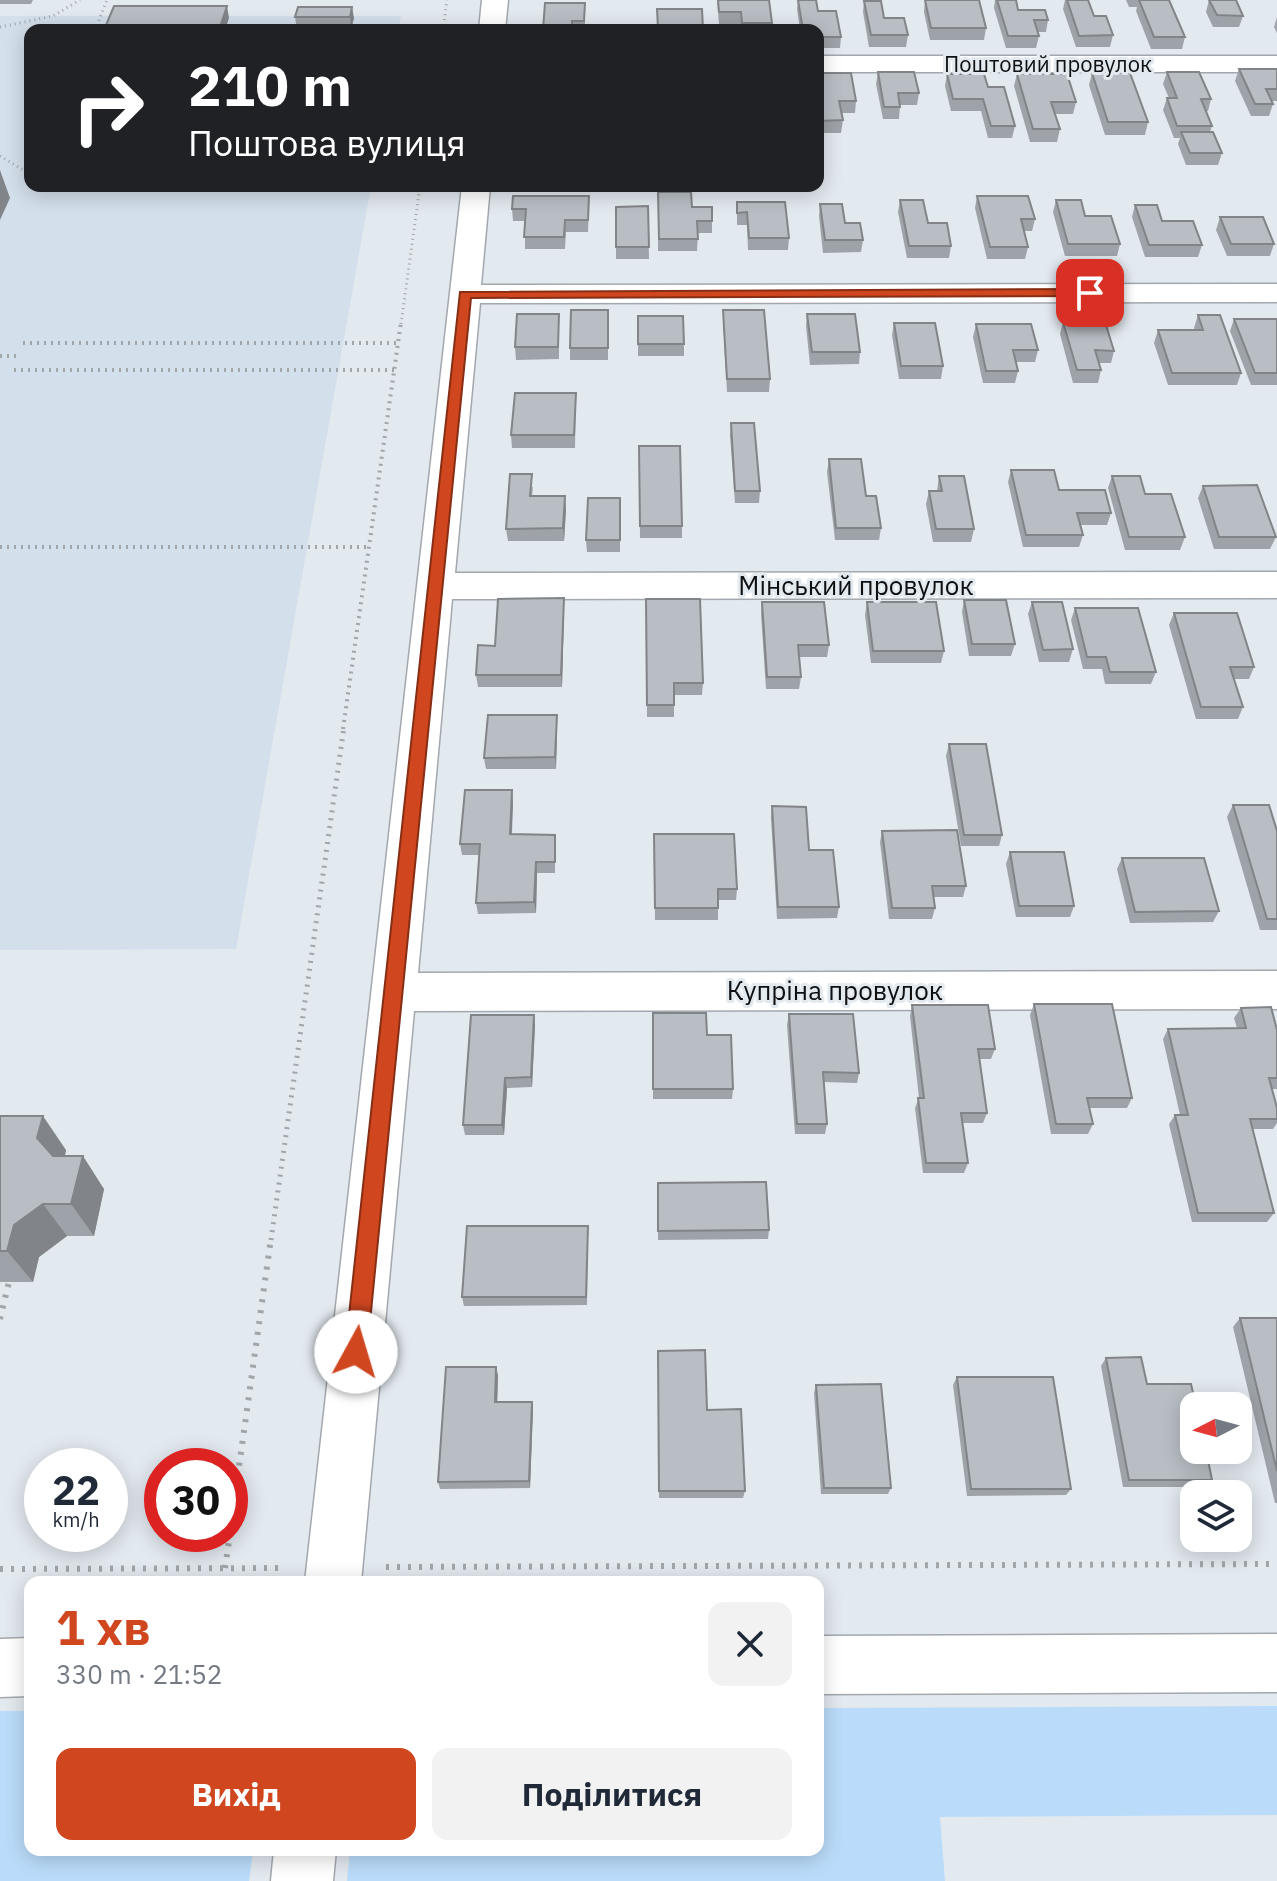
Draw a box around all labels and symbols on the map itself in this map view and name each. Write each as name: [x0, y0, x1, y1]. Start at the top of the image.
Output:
street label: Поштовий провулок: [944, 49, 1152, 78]
pin: [1056, 259, 1124, 327]
street label: Мінський провулок: [738, 568, 974, 602]
street label: Купріна провулок: [727, 973, 943, 1007]
position arrow: [314, 1310, 398, 1394]
north arrow: [1180, 1392, 1252, 1464]
speed limit sign: 30: [144, 1448, 248, 1552]

